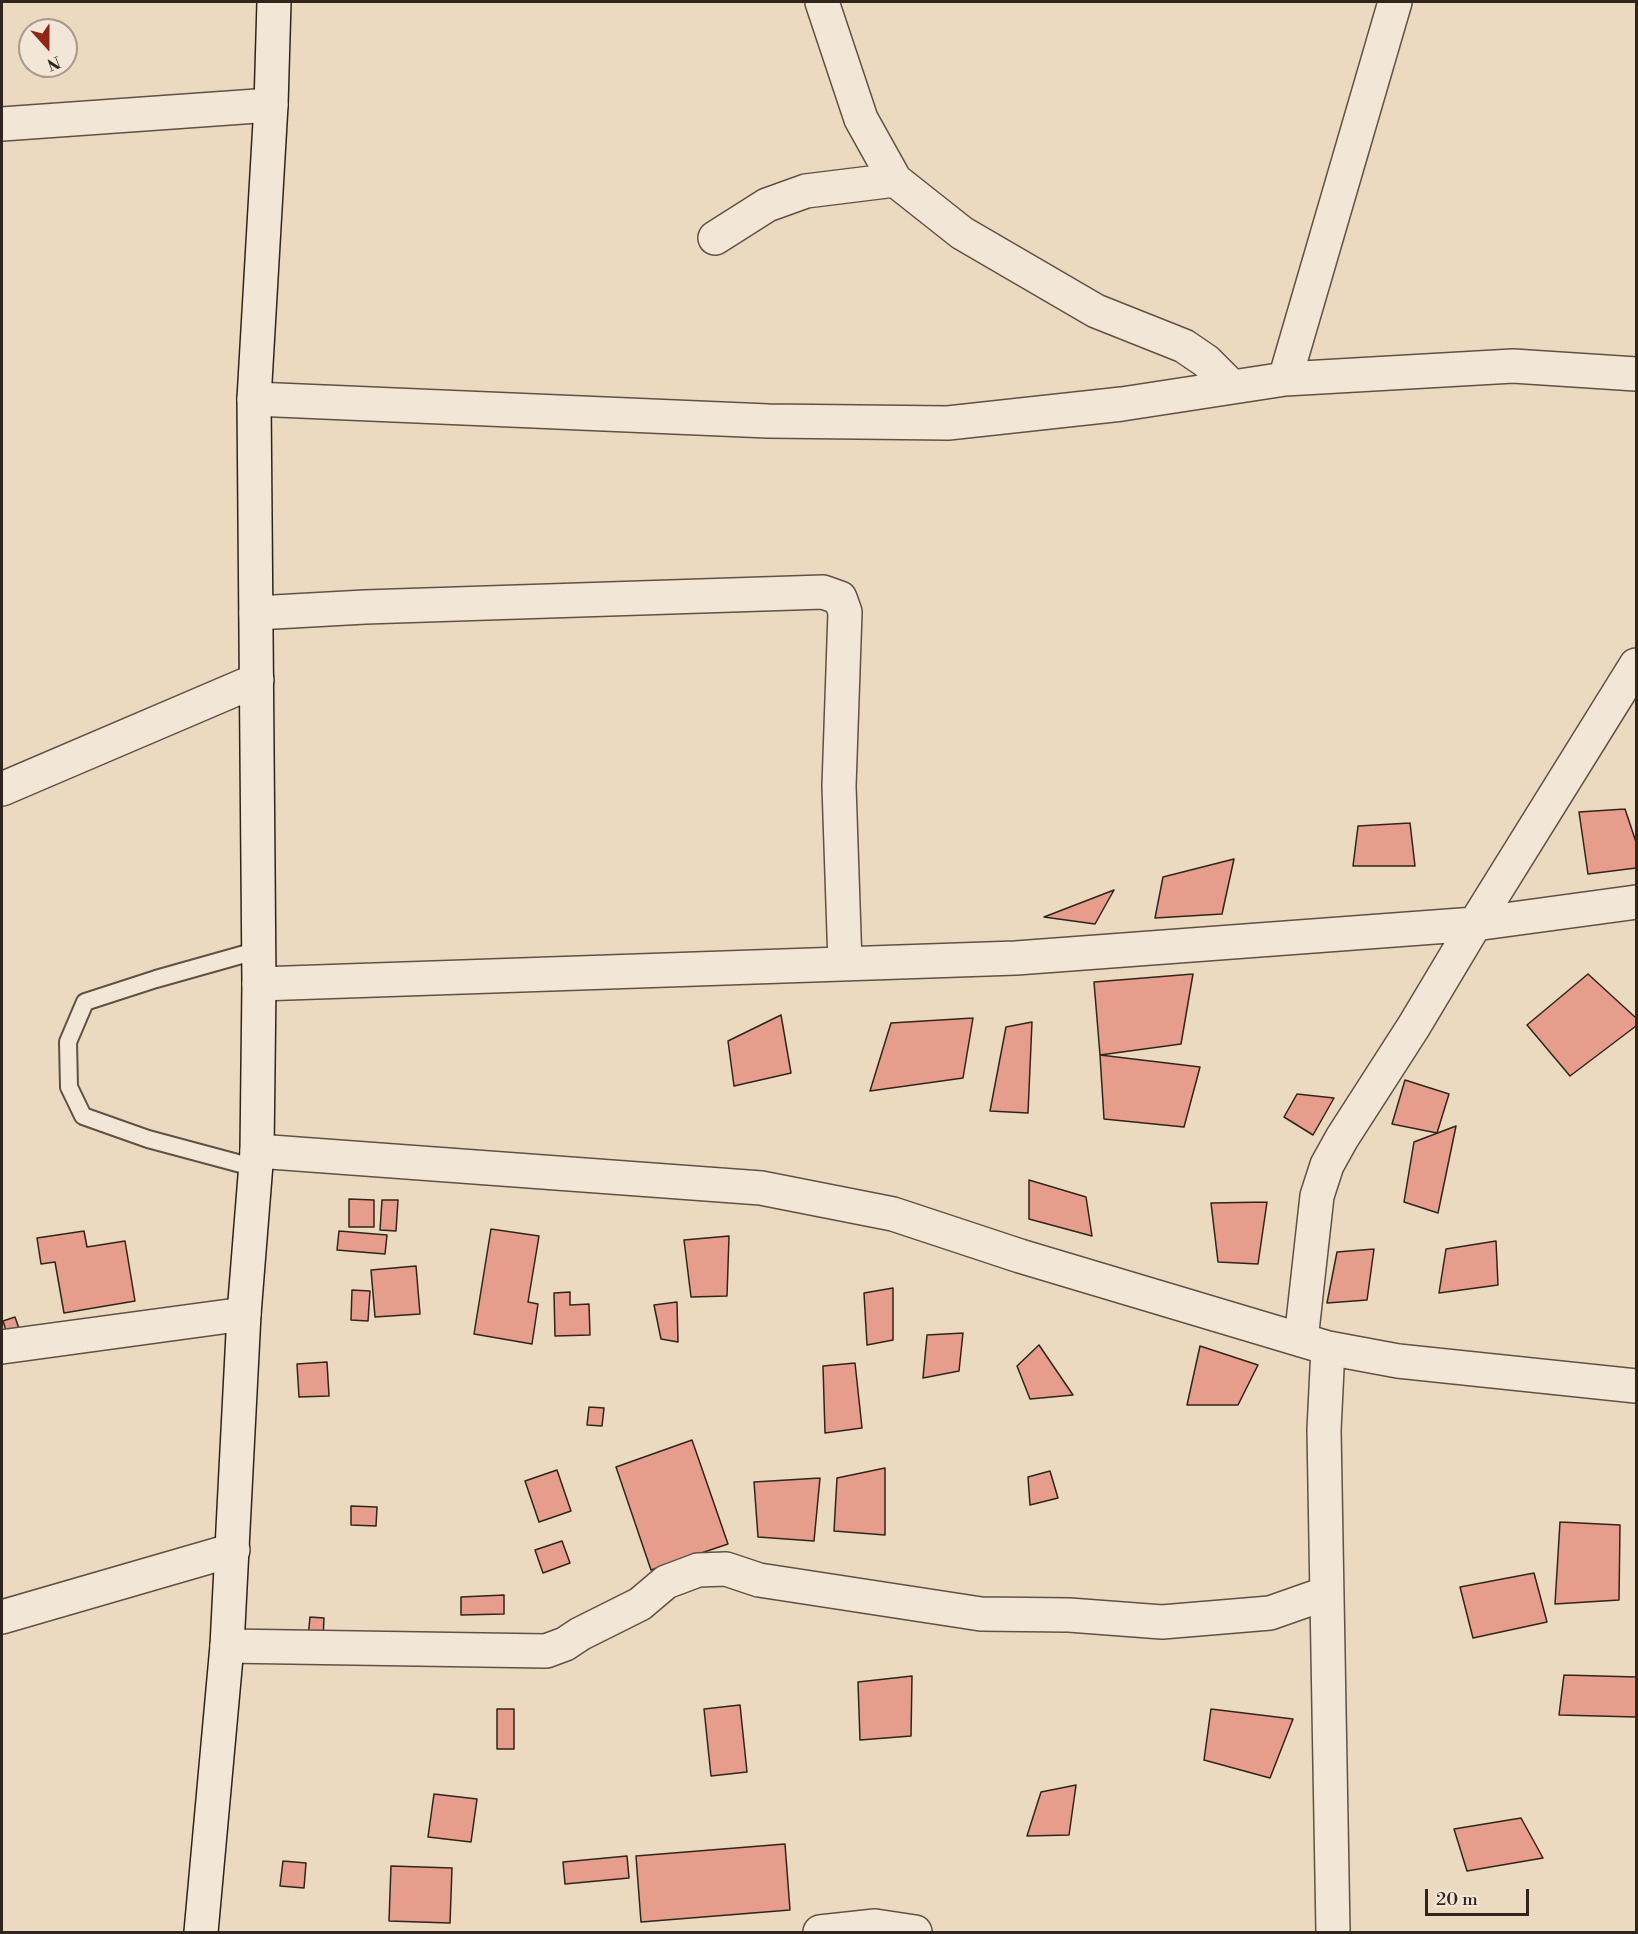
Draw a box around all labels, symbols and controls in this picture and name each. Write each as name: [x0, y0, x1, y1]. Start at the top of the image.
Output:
north arrow: [18, 18, 78, 78]
text: N: [44, 51, 63, 75]
scale bar: [1428, 1877, 1532, 1915]
text: 20 m: [1436, 1888, 1478, 1911]

